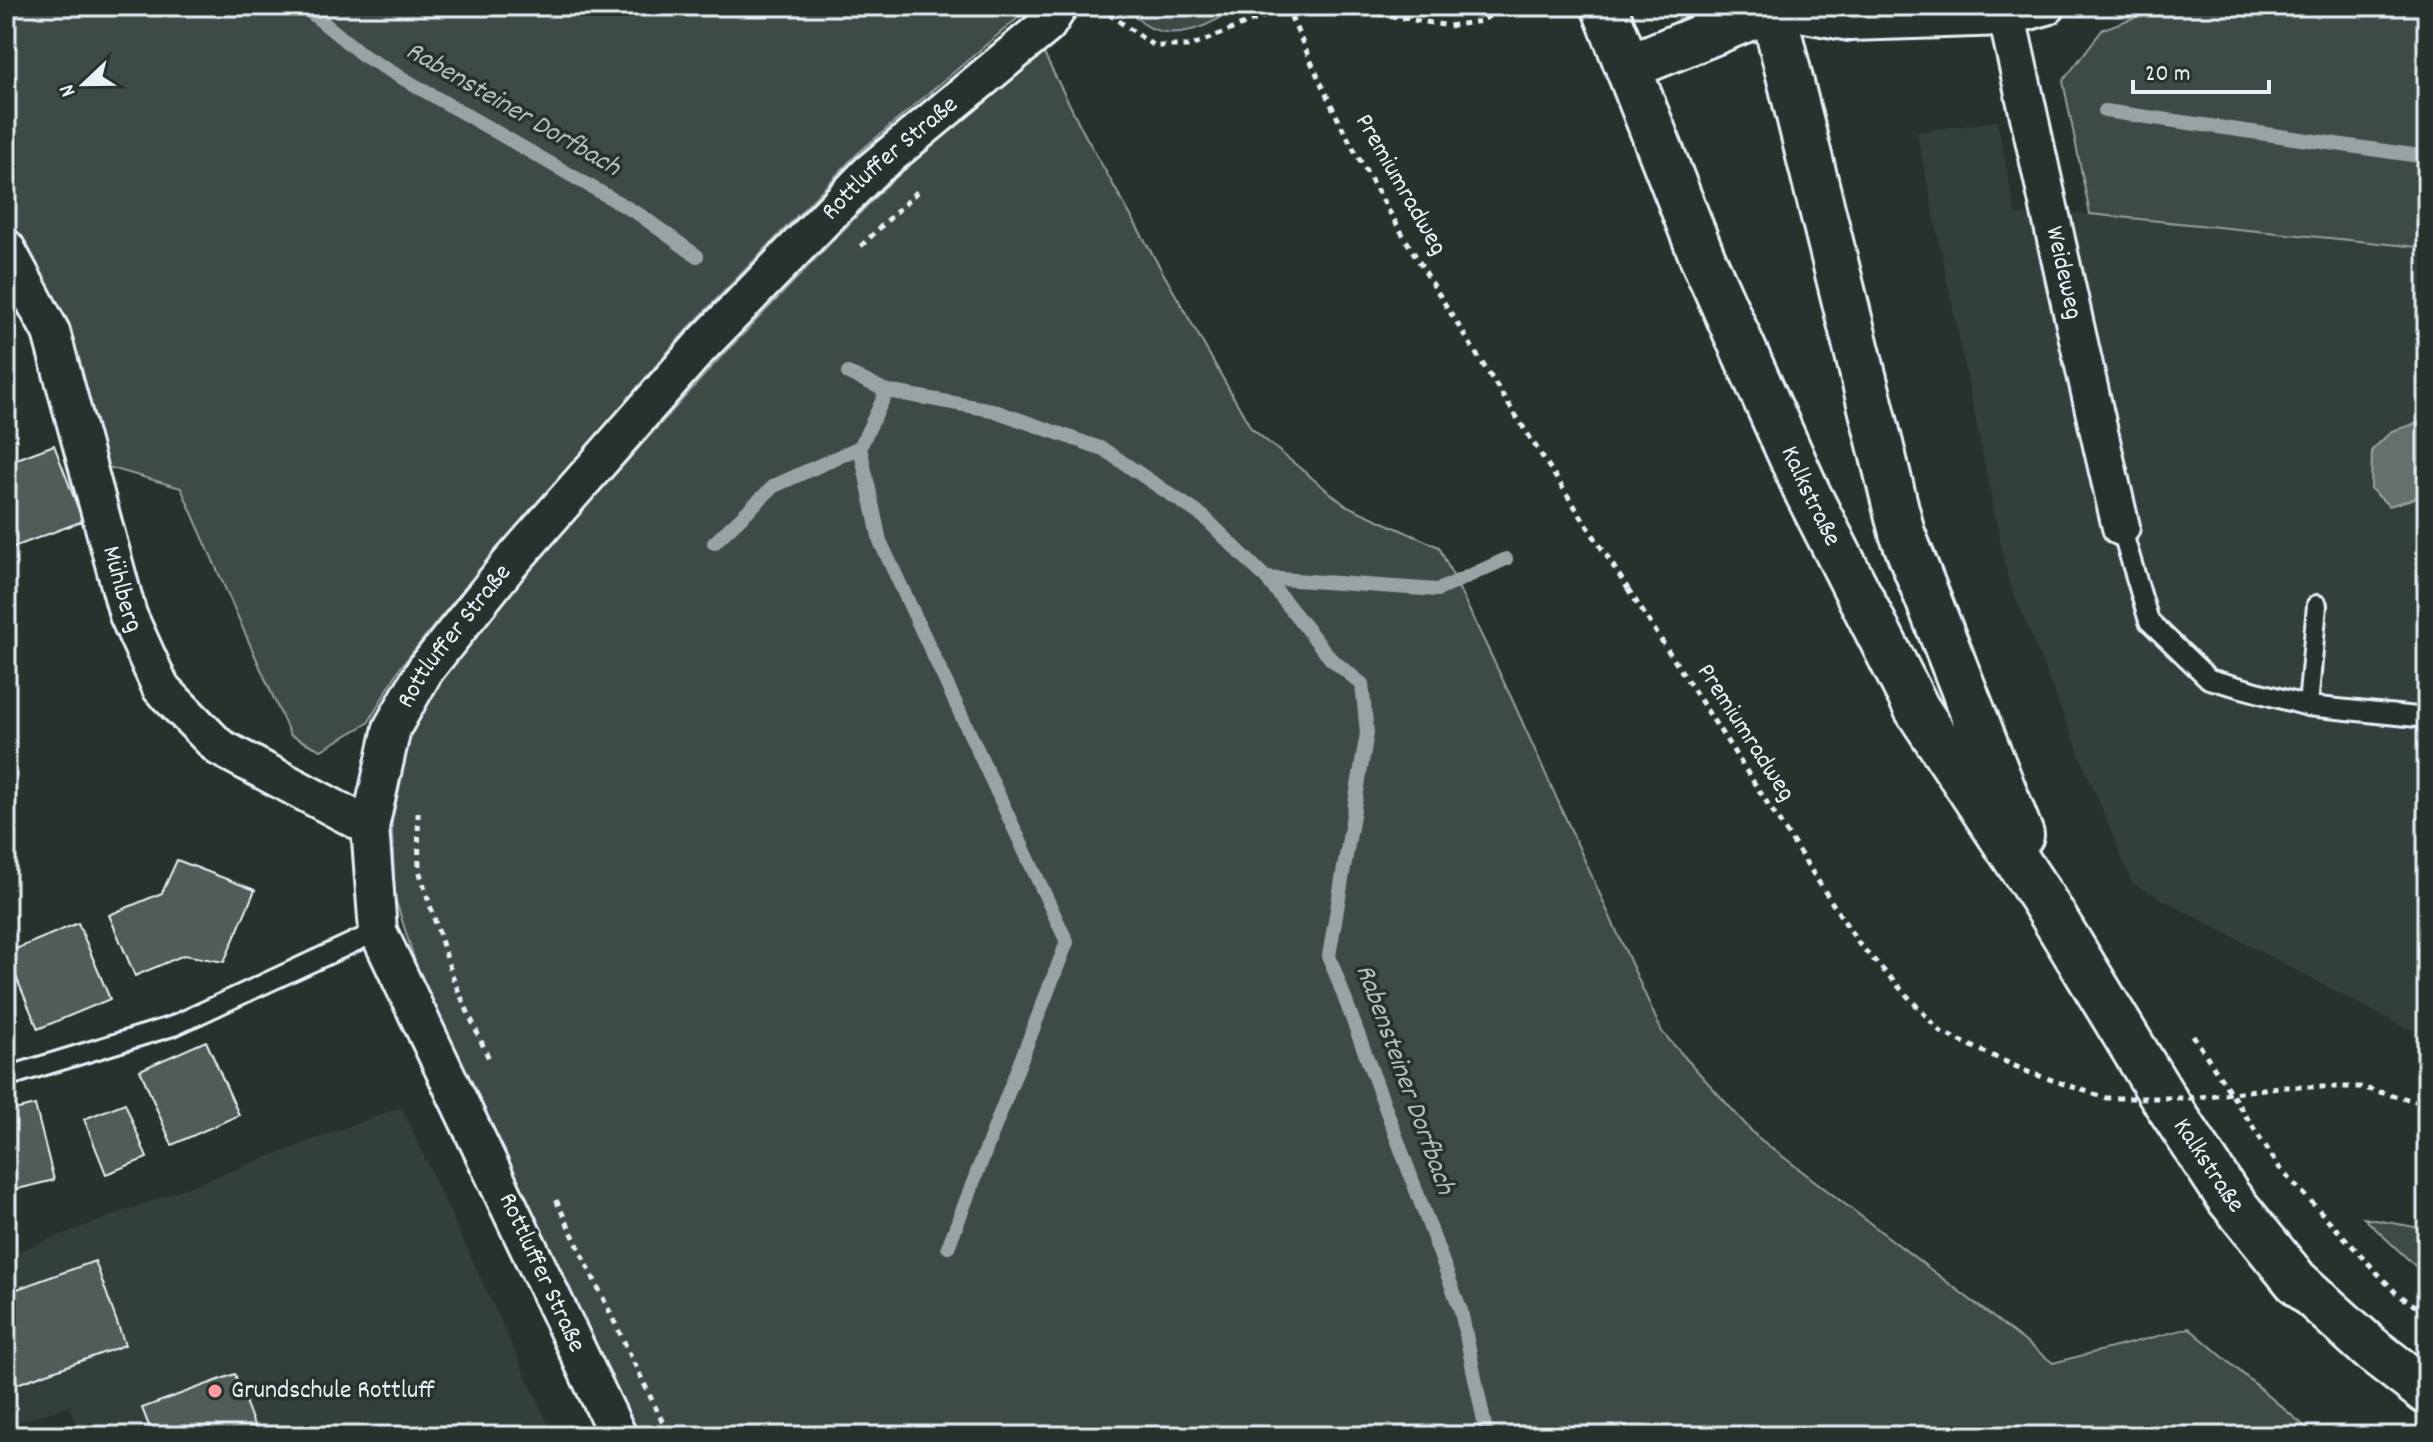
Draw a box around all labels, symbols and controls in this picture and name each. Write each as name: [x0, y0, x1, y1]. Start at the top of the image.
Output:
water label: Rabensteiner Dorfbach: [397, 33, 628, 189]
north arrow: [44, 44, 124, 124]
scale bar: [2133, 44, 2269, 94]
text: 20 m: [2145, 58, 2191, 92]
text: N: [52, 79, 85, 101]
street label: Rottluffer Straße: [813, 87, 967, 229]
street label: Premiumradweg: [1344, 107, 1456, 263]
street label: Weideweg: [2035, 223, 2092, 323]
street label: Kalkstraße: [1770, 440, 1850, 553]
street label: Mühlberg: [92, 542, 152, 639]
street label: Rottluffer Straße: [388, 556, 521, 715]
street label: Premiumradweg: [1686, 657, 1804, 809]
water label: Rabensteiner Dorfbach: [1343, 959, 1464, 1202]
street label: Kalkstraße: [2163, 1111, 2253, 1222]
street label: Rottluffer Straße: [488, 1187, 594, 1359]
place label: Grundschule Rottluff: [231, 1373, 436, 1410]
marker: Grundschule Rottluff: [206, 1382, 224, 1400]

